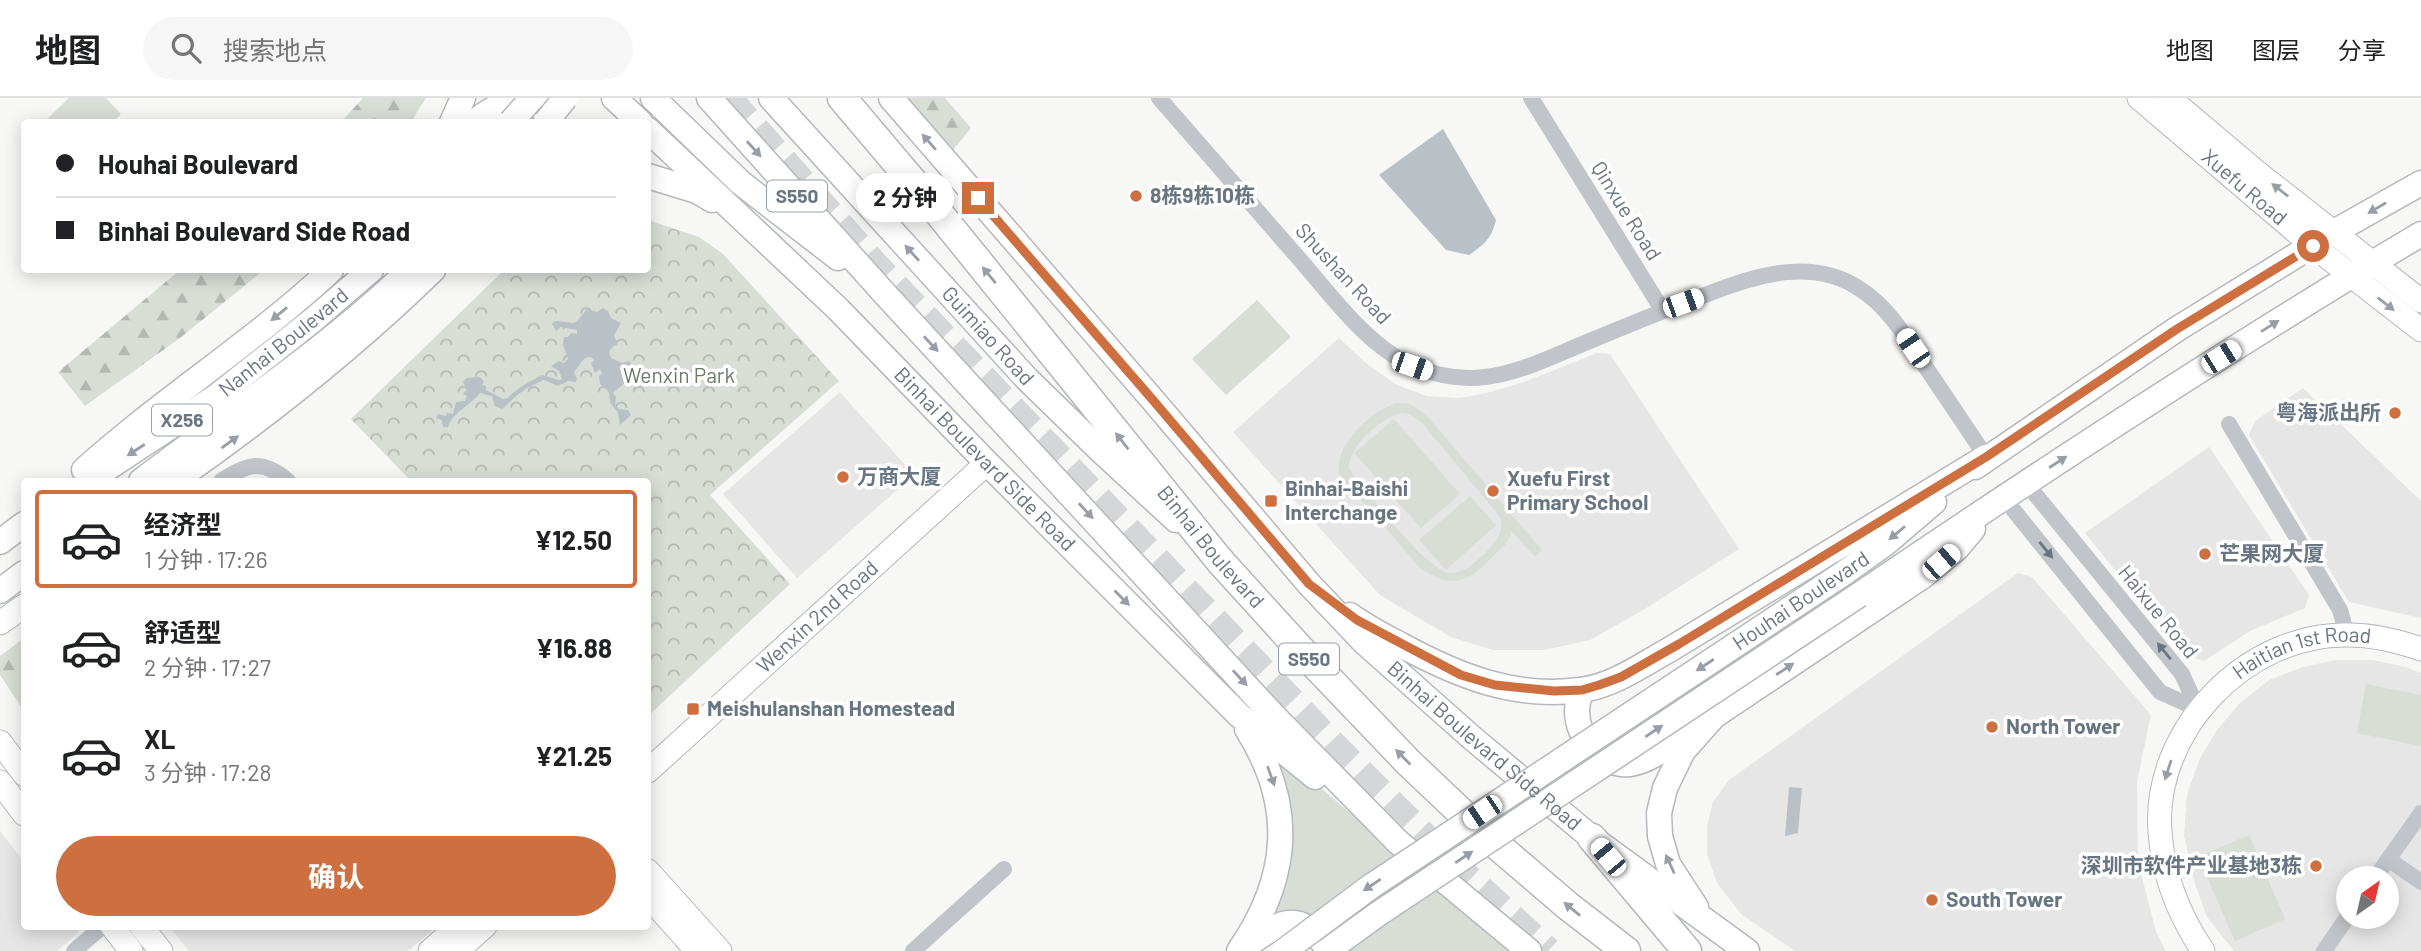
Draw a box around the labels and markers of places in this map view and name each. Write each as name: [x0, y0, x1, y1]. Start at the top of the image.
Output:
place label: 8栋9栋10栋: [1150, 182, 1255, 207]
marker: 8栋9栋10栋: [1128, 188, 1144, 204]
place label: 粤海派出所: [2276, 399, 2381, 424]
marker: 粤海派出所: [2387, 405, 2403, 421]
place label: 万商大厦: [857, 463, 941, 488]
place label: Xuefu First Primary School: [1507, 465, 1648, 514]
marker: 万商大厦: [835, 469, 851, 485]
place label: Binhai-Baishi Interchange: [1285, 475, 1408, 524]
marker: Xuefu First Primary School: [1485, 483, 1501, 499]
marker: Binhai-Baishi Interchange: [1263, 493, 1279, 509]
place label: 芒果网大厦: [2219, 540, 2324, 565]
marker: 芒果网大厦: [2197, 546, 2213, 562]
place label: Meishulanshan Homestead: [707, 695, 955, 720]
marker: Meishulanshan Homestead: [685, 701, 701, 717]
place label: North Tower: [2006, 713, 2120, 738]
marker: North Tower: [1984, 719, 2000, 735]
place label: 深圳市软件产业基地3栋: [2081, 852, 2302, 877]
marker: 深圳市软件产业基地3栋: [2308, 858, 2324, 874]
place label: South Tower: [1946, 886, 2062, 911]
marker: South Tower: [1924, 892, 1940, 908]

